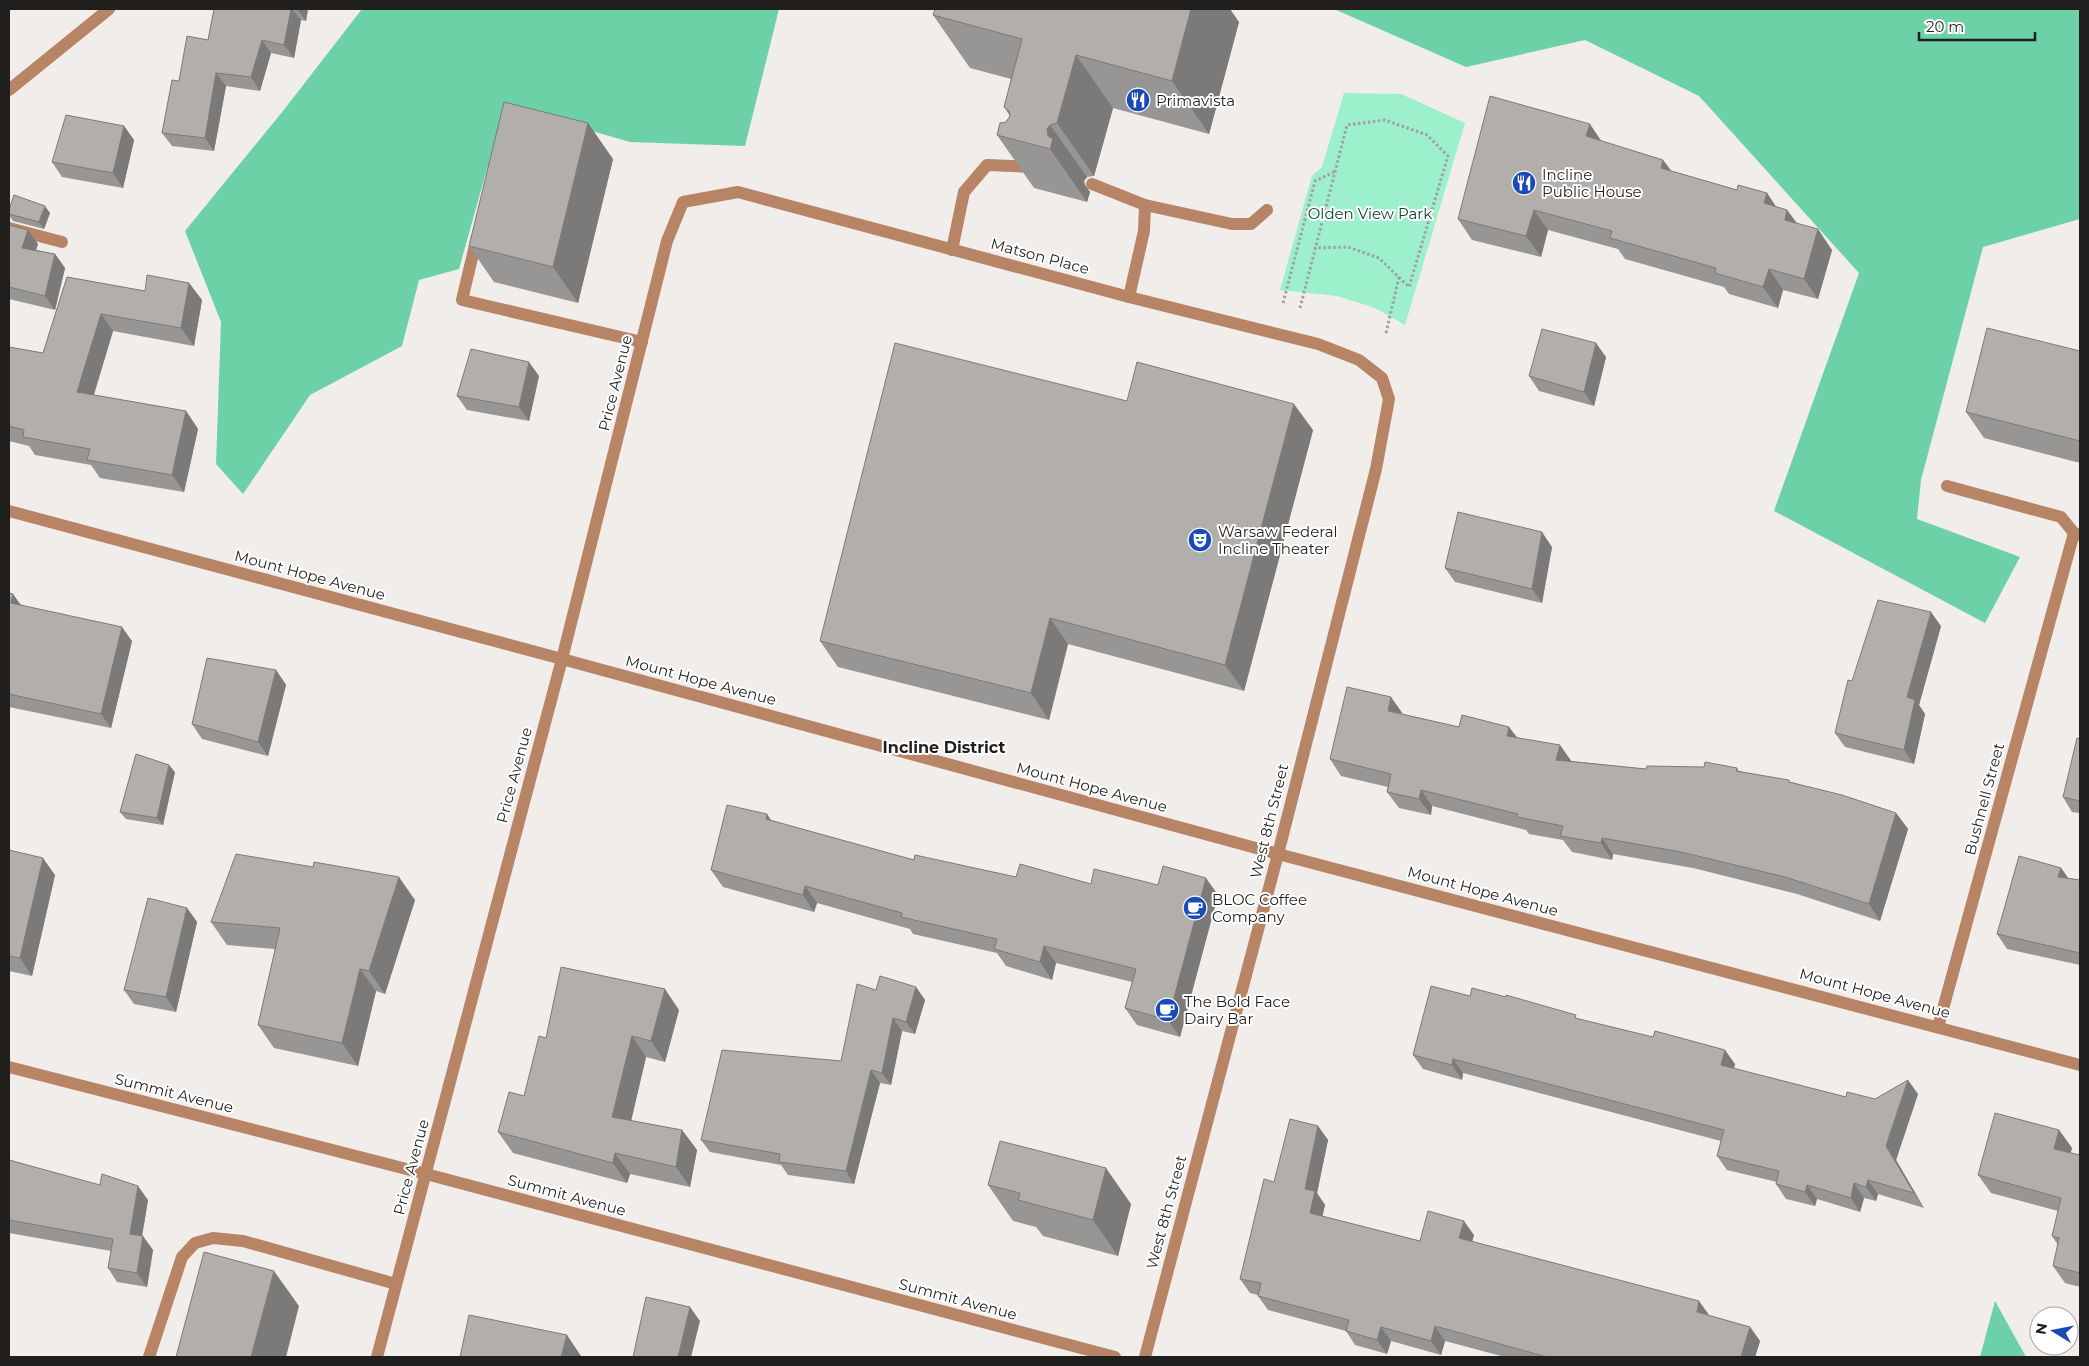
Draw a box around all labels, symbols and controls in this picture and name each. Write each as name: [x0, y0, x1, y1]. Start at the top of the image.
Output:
scale bar: [1919, 10, 2035, 42]
text: 20 m: [1926, 17, 1964, 36]
restaurant icon: Primavista: [1125, 87, 1151, 113]
place label: Primavista: [1156, 91, 1235, 110]
place label: Incline Public House: [1542, 165, 1642, 201]
restaurant icon: Incline Public House: [1511, 170, 1537, 196]
park label: Olden View Park: [1308, 204, 1432, 223]
street label: Matson Place: [989, 234, 1091, 278]
street label: Price Avenue: [594, 333, 636, 433]
place label: Warsaw Federal Incline Theater: [1218, 522, 1338, 558]
theatre icon: Warsaw Federal Incline Theater: [1187, 527, 1213, 553]
street label: Mount Hope Avenue: [233, 546, 387, 604]
street label: Mount Hope Avenue: [624, 651, 778, 709]
street label: Price Avenue: [492, 725, 536, 825]
district label: Incline District: [883, 738, 1005, 757]
street label: Bushnell Street: [1960, 741, 2008, 857]
street label: Mount Hope Avenue: [1015, 758, 1169, 816]
street label: West 8th Street: [1246, 762, 1292, 880]
street label: Mount Hope Avenue: [1406, 862, 1560, 920]
place label: BLOC Coffee Company: [1212, 890, 1307, 926]
cafe icon: BLOC Coffee Company: [1182, 895, 1208, 921]
street label: Mount Hope Avenue: [1798, 964, 1952, 1022]
place label: The Bold Face Dairy Bar: [1184, 992, 1290, 1028]
cafe icon: The Bold Face Dairy Bar: [1154, 997, 1180, 1023]
street label: Summit Avenue: [113, 1069, 235, 1117]
street label: Price Avenue: [389, 1117, 433, 1217]
street label: West 8th Street: [1142, 1153, 1190, 1271]
street label: Summit Avenue: [506, 1170, 628, 1220]
street label: Summit Avenue: [897, 1274, 1019, 1324]
north arrow: [2029, 1306, 2079, 1356]
text: N: [2031, 1322, 2051, 1336]

